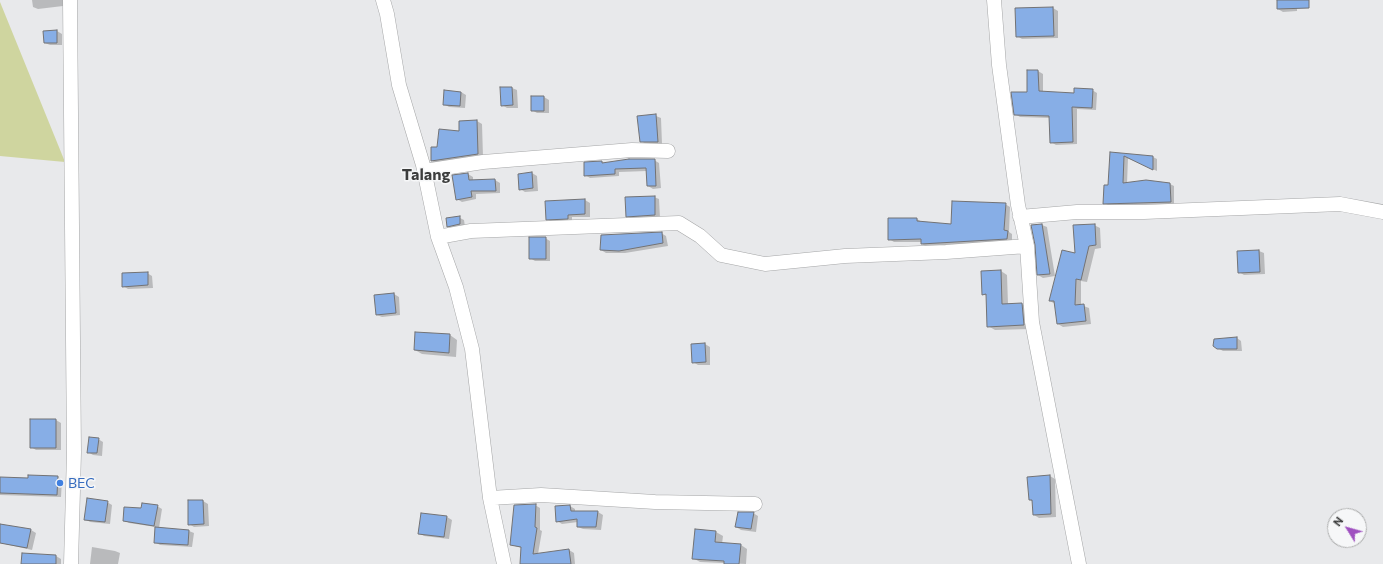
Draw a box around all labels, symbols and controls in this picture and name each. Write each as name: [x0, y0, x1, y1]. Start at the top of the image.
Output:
district label: Talang: [402, 165, 450, 185]
place label: BEC: [68, 475, 95, 491]
marker: BEC: [55, 478, 65, 488]
north arrow: [1327, 508, 1367, 548]
text: N: [1330, 514, 1345, 528]

